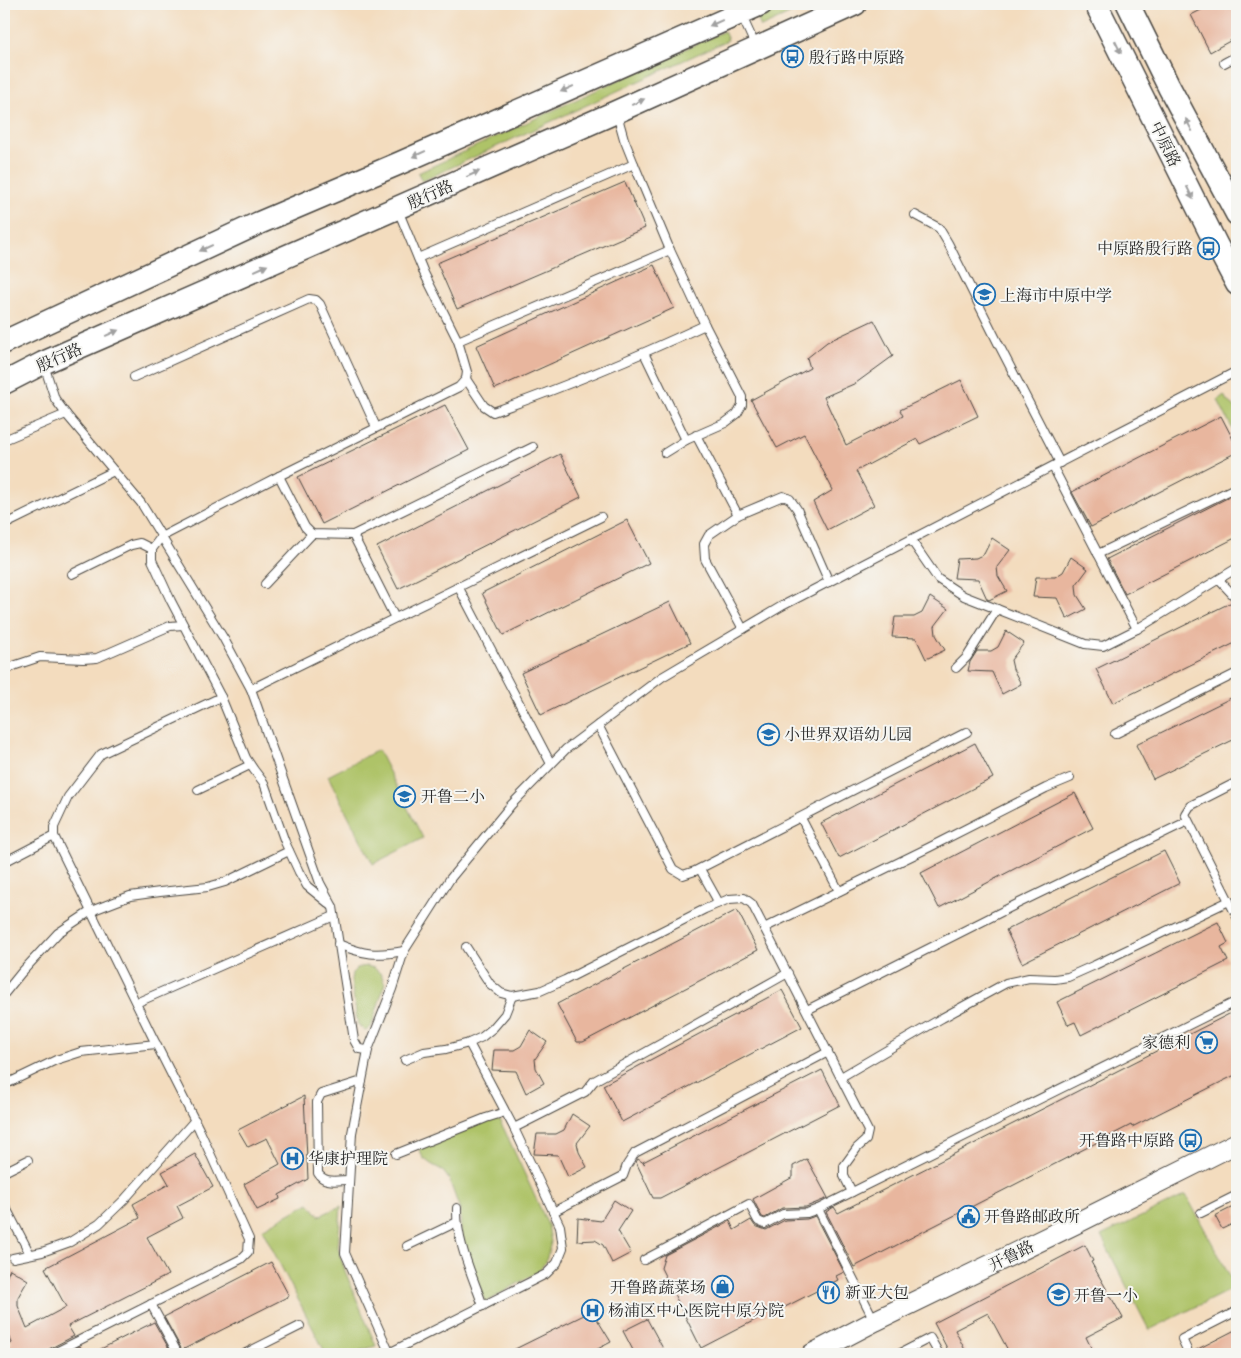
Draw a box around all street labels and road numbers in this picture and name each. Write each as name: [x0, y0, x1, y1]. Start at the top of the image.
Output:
street label: 中原路: [1145, 118, 1186, 171]
street label: 殷行路: [404, 175, 457, 215]
street label: 殷行路: [33, 338, 86, 378]
street label: 开鲁路: [985, 1235, 1038, 1276]

